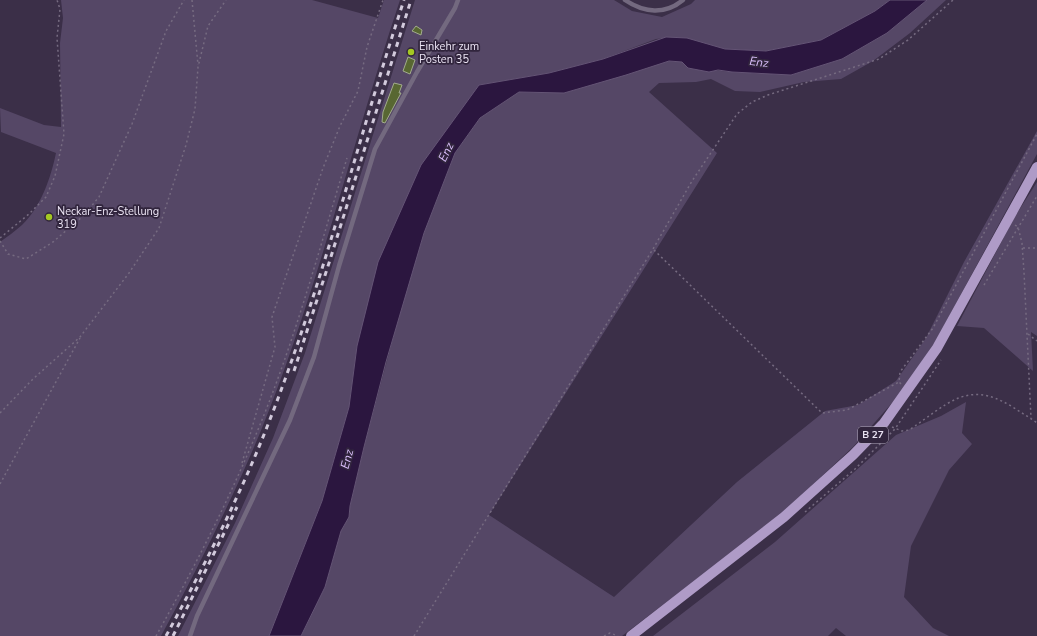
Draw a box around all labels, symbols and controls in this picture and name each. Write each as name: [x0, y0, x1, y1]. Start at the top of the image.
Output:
place label: Einkehr zum Posten 35: [419, 39, 479, 67]
marker: Einkehr zum Posten 35: [406, 47, 416, 57]
water label: Enz: [748, 53, 770, 71]
water label: Enz: [435, 139, 458, 164]
place label: Neckar-Enz-Stellung 319: [57, 204, 159, 232]
marker: Neckar-Enz-Stellung 319: [44, 212, 54, 222]
road number: B 27: [858, 427, 888, 443]
water label: Enz: [337, 447, 357, 470]

